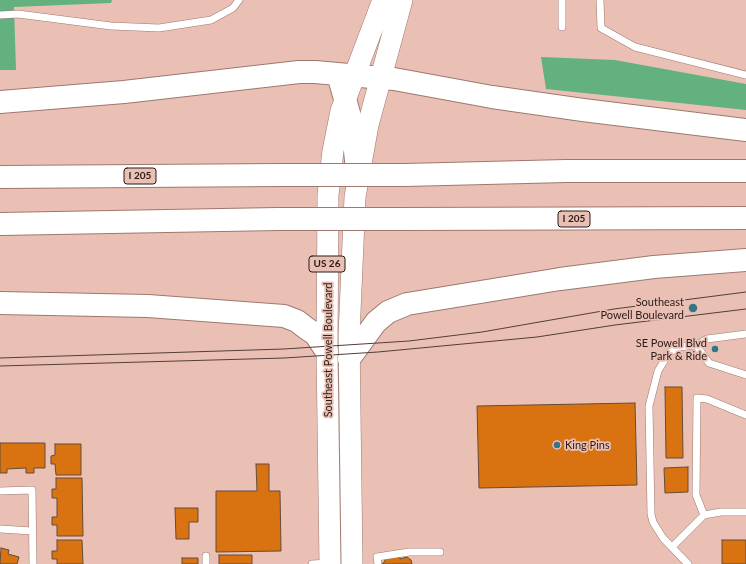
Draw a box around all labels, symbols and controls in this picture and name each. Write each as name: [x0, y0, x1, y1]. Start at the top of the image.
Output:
road number: I 205: [124, 168, 156, 184]
road number: I 205: [558, 211, 590, 227]
road number: US 26: [309, 256, 345, 272]
street label: Southeast Powell Boulevard: [321, 283, 335, 417]
place label: Southeast Powell Boulevard: [600, 295, 684, 321]
marker: Southeast Powell Boulevard: [687, 302, 699, 314]
place label: SE Powell Blvd Park & Ride: [636, 336, 707, 362]
marker: SE Powell Blvd Park & Ride: [710, 344, 720, 354]
place label: King Pins: [565, 438, 610, 452]
marker: King Pins: [552, 440, 562, 450]

